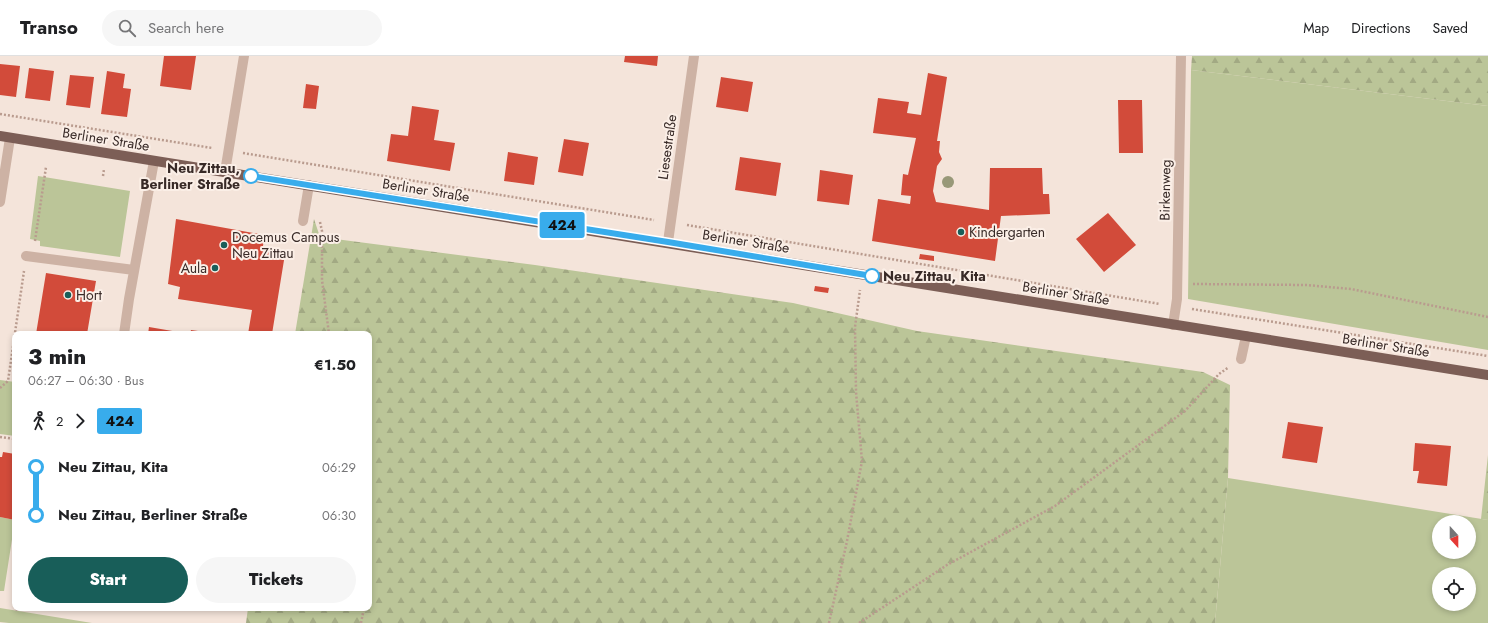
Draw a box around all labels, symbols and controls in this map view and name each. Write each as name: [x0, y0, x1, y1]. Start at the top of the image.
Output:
search box: [102, 10, 382, 46]
text: Transo: [20, 14, 78, 41]
icon: search: [116, 17, 138, 39]
text: Search here: [148, 17, 224, 39]
text: Map: [1303, 18, 1329, 38]
text: Directions: [1351, 18, 1411, 38]
text: Saved: [1433, 18, 1468, 38]
street label: Liesestraße: [653, 113, 681, 181]
street label: Berliner Straße: [61, 122, 151, 156]
place label: Neu Zittau, Berliner Straße: [140, 158, 240, 194]
street label: Birkenweg: [1154, 159, 1176, 221]
marker: Neu Zittau, Berliner Straße: [243, 168, 259, 184]
street label: Berliner Straße: [381, 173, 471, 207]
line badge: 424: [539, 212, 585, 238]
text: 424: [548, 215, 576, 235]
place label: Kindergarten: [969, 222, 1045, 242]
street label: Berliner Straße: [701, 224, 791, 258]
place label: Docemus Campus Neu Zittau: [232, 227, 340, 263]
marker: Kindergarten: [956, 227, 966, 237]
marker: Docemus Campus Neu Zittau: [219, 240, 229, 250]
place label: Aula: [181, 258, 207, 278]
marker: Aula: [210, 263, 220, 273]
place label: Neu Zittau, Kita: [883, 266, 986, 286]
marker: Neu Zittau, Kita: [864, 268, 880, 284]
street label: Berliner Straße: [1021, 276, 1111, 310]
place label: Hort: [76, 285, 102, 305]
marker: Hort: [63, 290, 73, 300]
street label: Berliner Straße: [1341, 328, 1431, 362]
text: 3 min: [28, 340, 86, 372]
text: €1.50: [314, 354, 356, 376]
text: 06:27 – 06:30 · Bus: [28, 371, 144, 390]
icon: walk: [28, 410, 50, 432]
icon: forward: [69, 410, 91, 432]
text: 424: [105, 411, 134, 431]
text: 2: [56, 412, 63, 431]
text: Neu Zittau, Kita: [58, 456, 168, 478]
text: 06:29: [322, 458, 356, 477]
text: Neu Zittau, Berliner Straße: [58, 504, 248, 526]
text: 06:30: [322, 506, 356, 525]
north arrow: [1432, 515, 1476, 559]
map controls: [1432, 515, 1476, 611]
button: Start: [28, 557, 188, 603]
button: Tickets: [196, 557, 356, 603]
button: locate: [1432, 567, 1476, 611]

